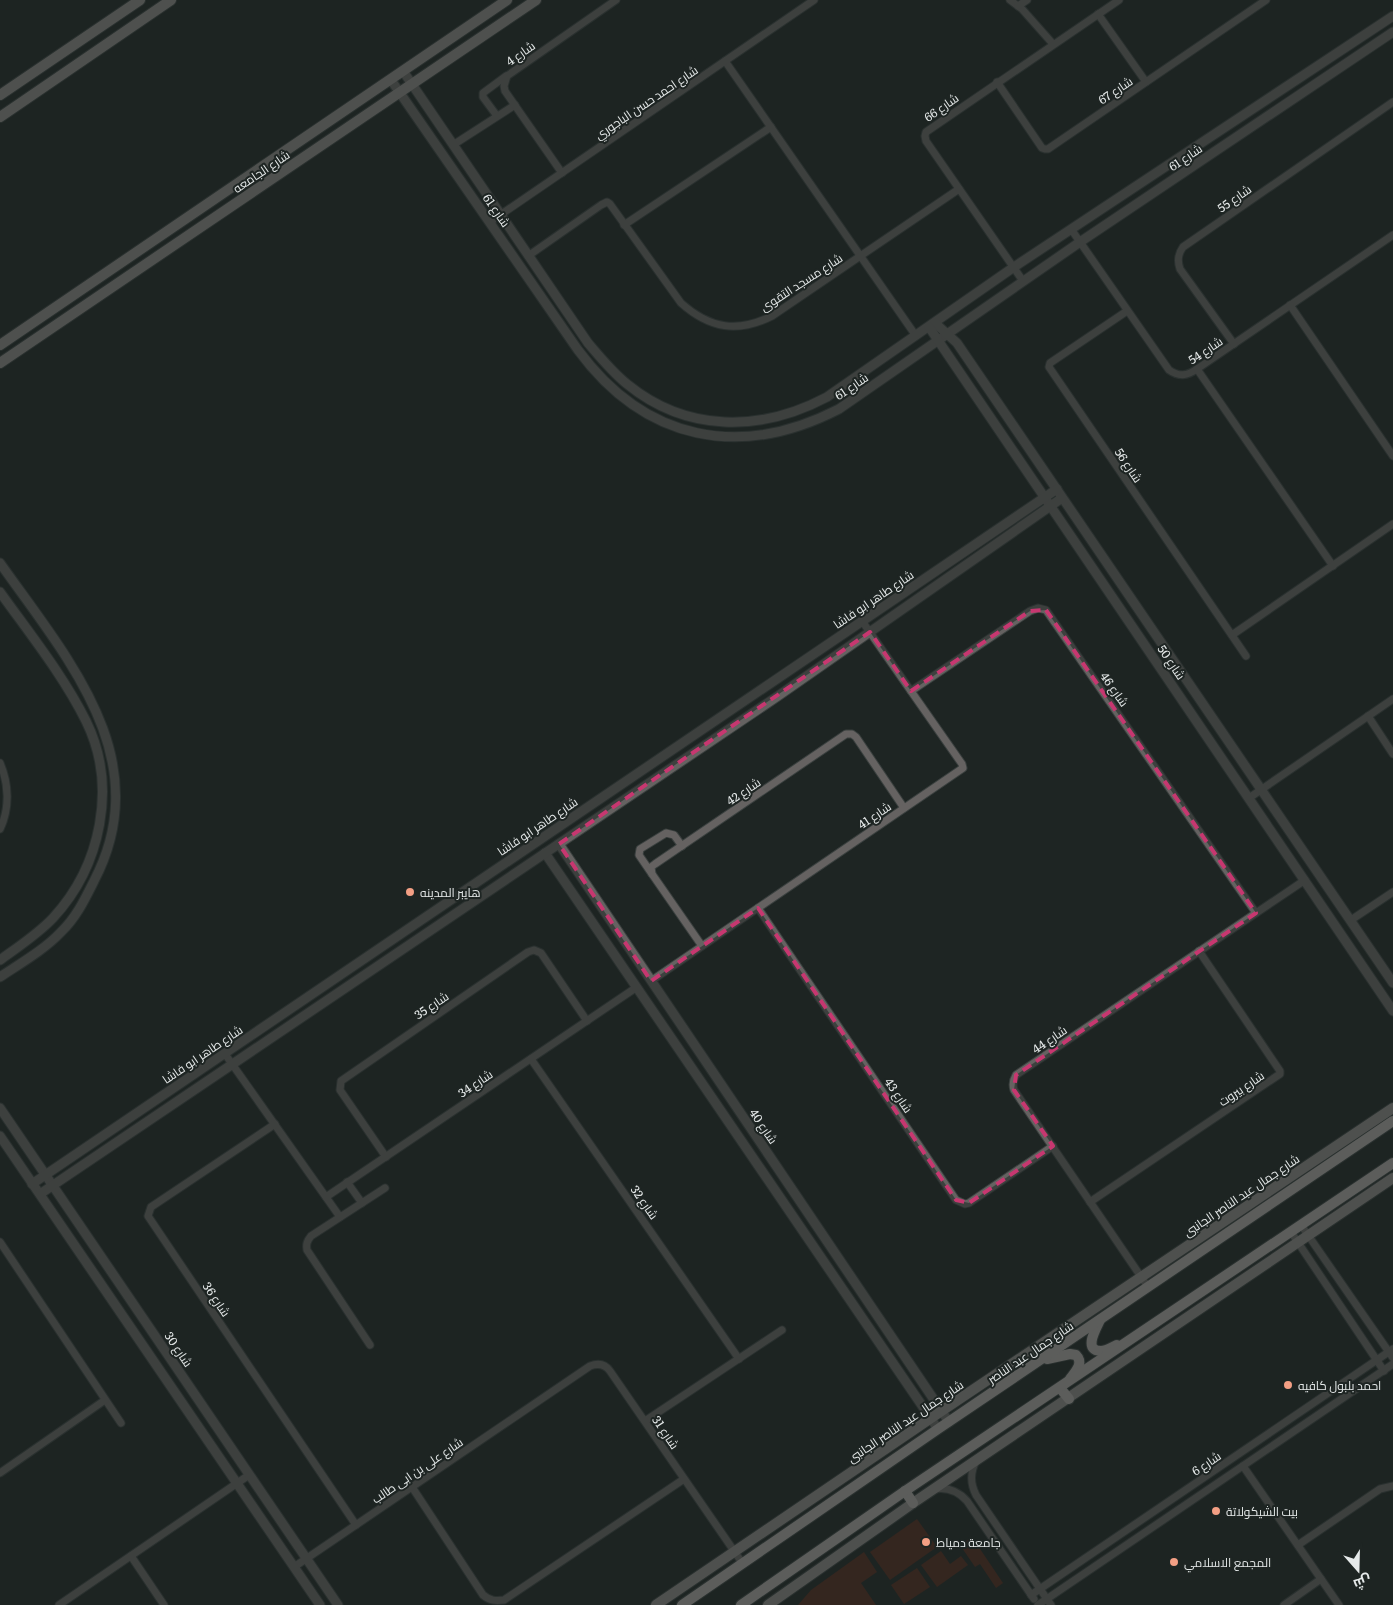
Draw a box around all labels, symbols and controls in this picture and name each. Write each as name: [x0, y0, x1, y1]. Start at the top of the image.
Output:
street label: شارع 4: [502, 36, 538, 70]
street label: شارع احمد حسن الباجوري: [591, 61, 702, 145]
street label: شارع 67: [1094, 72, 1136, 108]
street label: شارع 66: [920, 89, 962, 125]
street label: شارع 61: [1165, 139, 1205, 175]
street label: شارع الجامعه: [229, 145, 293, 197]
street label: شارع 55: [1213, 180, 1255, 216]
street label: شارع 61: [479, 190, 515, 230]
street label: شارع مسجد التقوى: [756, 249, 846, 315]
street label: شارع 54: [1184, 332, 1226, 368]
street label: شارع 61: [831, 368, 871, 404]
street label: شارع 56: [1111, 444, 1147, 486]
street label: شارع طاهر ابو فاشا: [829, 565, 917, 633]
street label: شارع 50: [1154, 641, 1190, 683]
street label: شارع 46: [1097, 668, 1134, 710]
street label: شارع 42: [722, 773, 764, 809]
street label: شارع طاهر ابو فاشا: [493, 792, 581, 860]
street label: شارع 41: [854, 797, 894, 833]
place label: هايبر المدينه: [420, 883, 481, 901]
marker: هايبر المدينه: [404, 886, 416, 898]
street label: شارع 35: [410, 987, 452, 1023]
street label: شارع طاهر ابو فاشا: [158, 1020, 246, 1088]
street label: شارع 44: [1028, 1021, 1070, 1057]
street label: شارع 34: [454, 1065, 496, 1101]
street label: شارع بيروت: [1214, 1066, 1268, 1110]
street label: شارع 43: [881, 1074, 917, 1116]
street label: شارع 40: [746, 1105, 782, 1147]
street label: شارع جمال عبد الناصر الجانبى: [1179, 1149, 1303, 1241]
street label: شارع 32: [627, 1181, 663, 1223]
street label: شارع 36: [199, 1278, 235, 1320]
street label: شارع جمال عبد الناصر: [983, 1316, 1077, 1388]
street label: شارع 30: [161, 1328, 197, 1370]
street label: شارع جمال عبد الناصر الجانبى: [843, 1375, 967, 1467]
place label: احمد بلبول كافيه: [1298, 1376, 1381, 1394]
marker: احمد بلبول كافيه: [1282, 1379, 1294, 1391]
street label: شارع 31: [648, 1412, 684, 1452]
street label: شارع على بن ابى طالب: [368, 1433, 466, 1507]
street label: شارع 6: [1188, 1447, 1224, 1479]
place label: بيت الشيكولاتة: [1226, 1502, 1298, 1520]
marker: بيت الشيكولاتة: [1210, 1505, 1222, 1517]
place label: جامعة دمياط: [936, 1533, 1001, 1551]
marker: جامعة دمياط: [920, 1536, 932, 1548]
north arrow: [1333, 1545, 1383, 1595]
place label: المجمع الاسلامي: [1184, 1553, 1271, 1573]
marker: المجمع الاسلامي: [1168, 1556, 1180, 1568]
text: ش: [1351, 1571, 1375, 1596]

